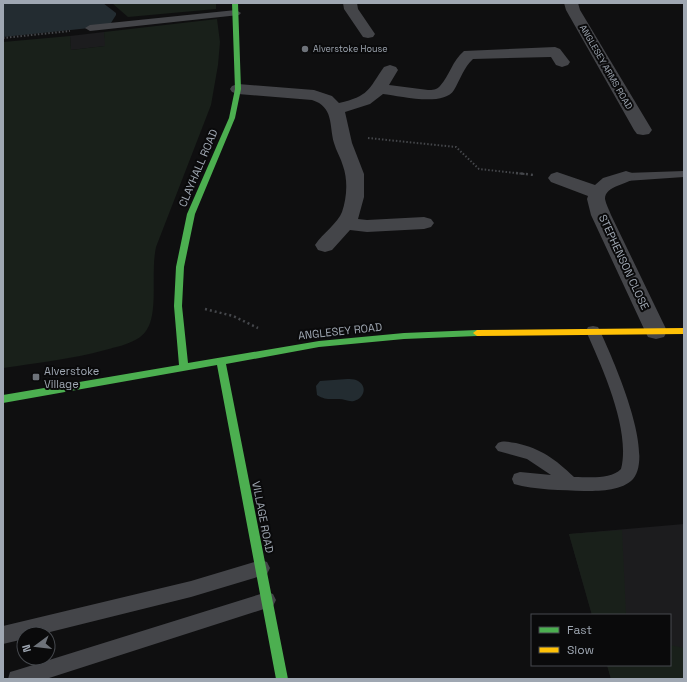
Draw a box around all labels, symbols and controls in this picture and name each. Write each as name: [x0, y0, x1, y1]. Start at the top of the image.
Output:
street label: ANGLESEY ARMS ROAD: [577, 22, 635, 112]
place label: Alverstoke House: [313, 43, 388, 55]
marker: Alverstoke House: [300, 44, 310, 54]
street label: CLAYHALL ROAD: [175, 127, 221, 209]
street label: STEPHENSON CLOSE: [596, 212, 652, 312]
street label: ANGLESEY ROAD: [297, 320, 383, 342]
place label: Alverstoke Village: [44, 364, 99, 391]
marker: Alverstoke Village: [31, 372, 41, 382]
street label: VILLAGE ROAD: [249, 480, 277, 554]
legend: [531, 614, 671, 666]
text: Fast: [567, 622, 592, 638]
north arrow: [16, 626, 56, 666]
text: Slow: [567, 642, 594, 658]
text: N: [19, 643, 34, 654]

